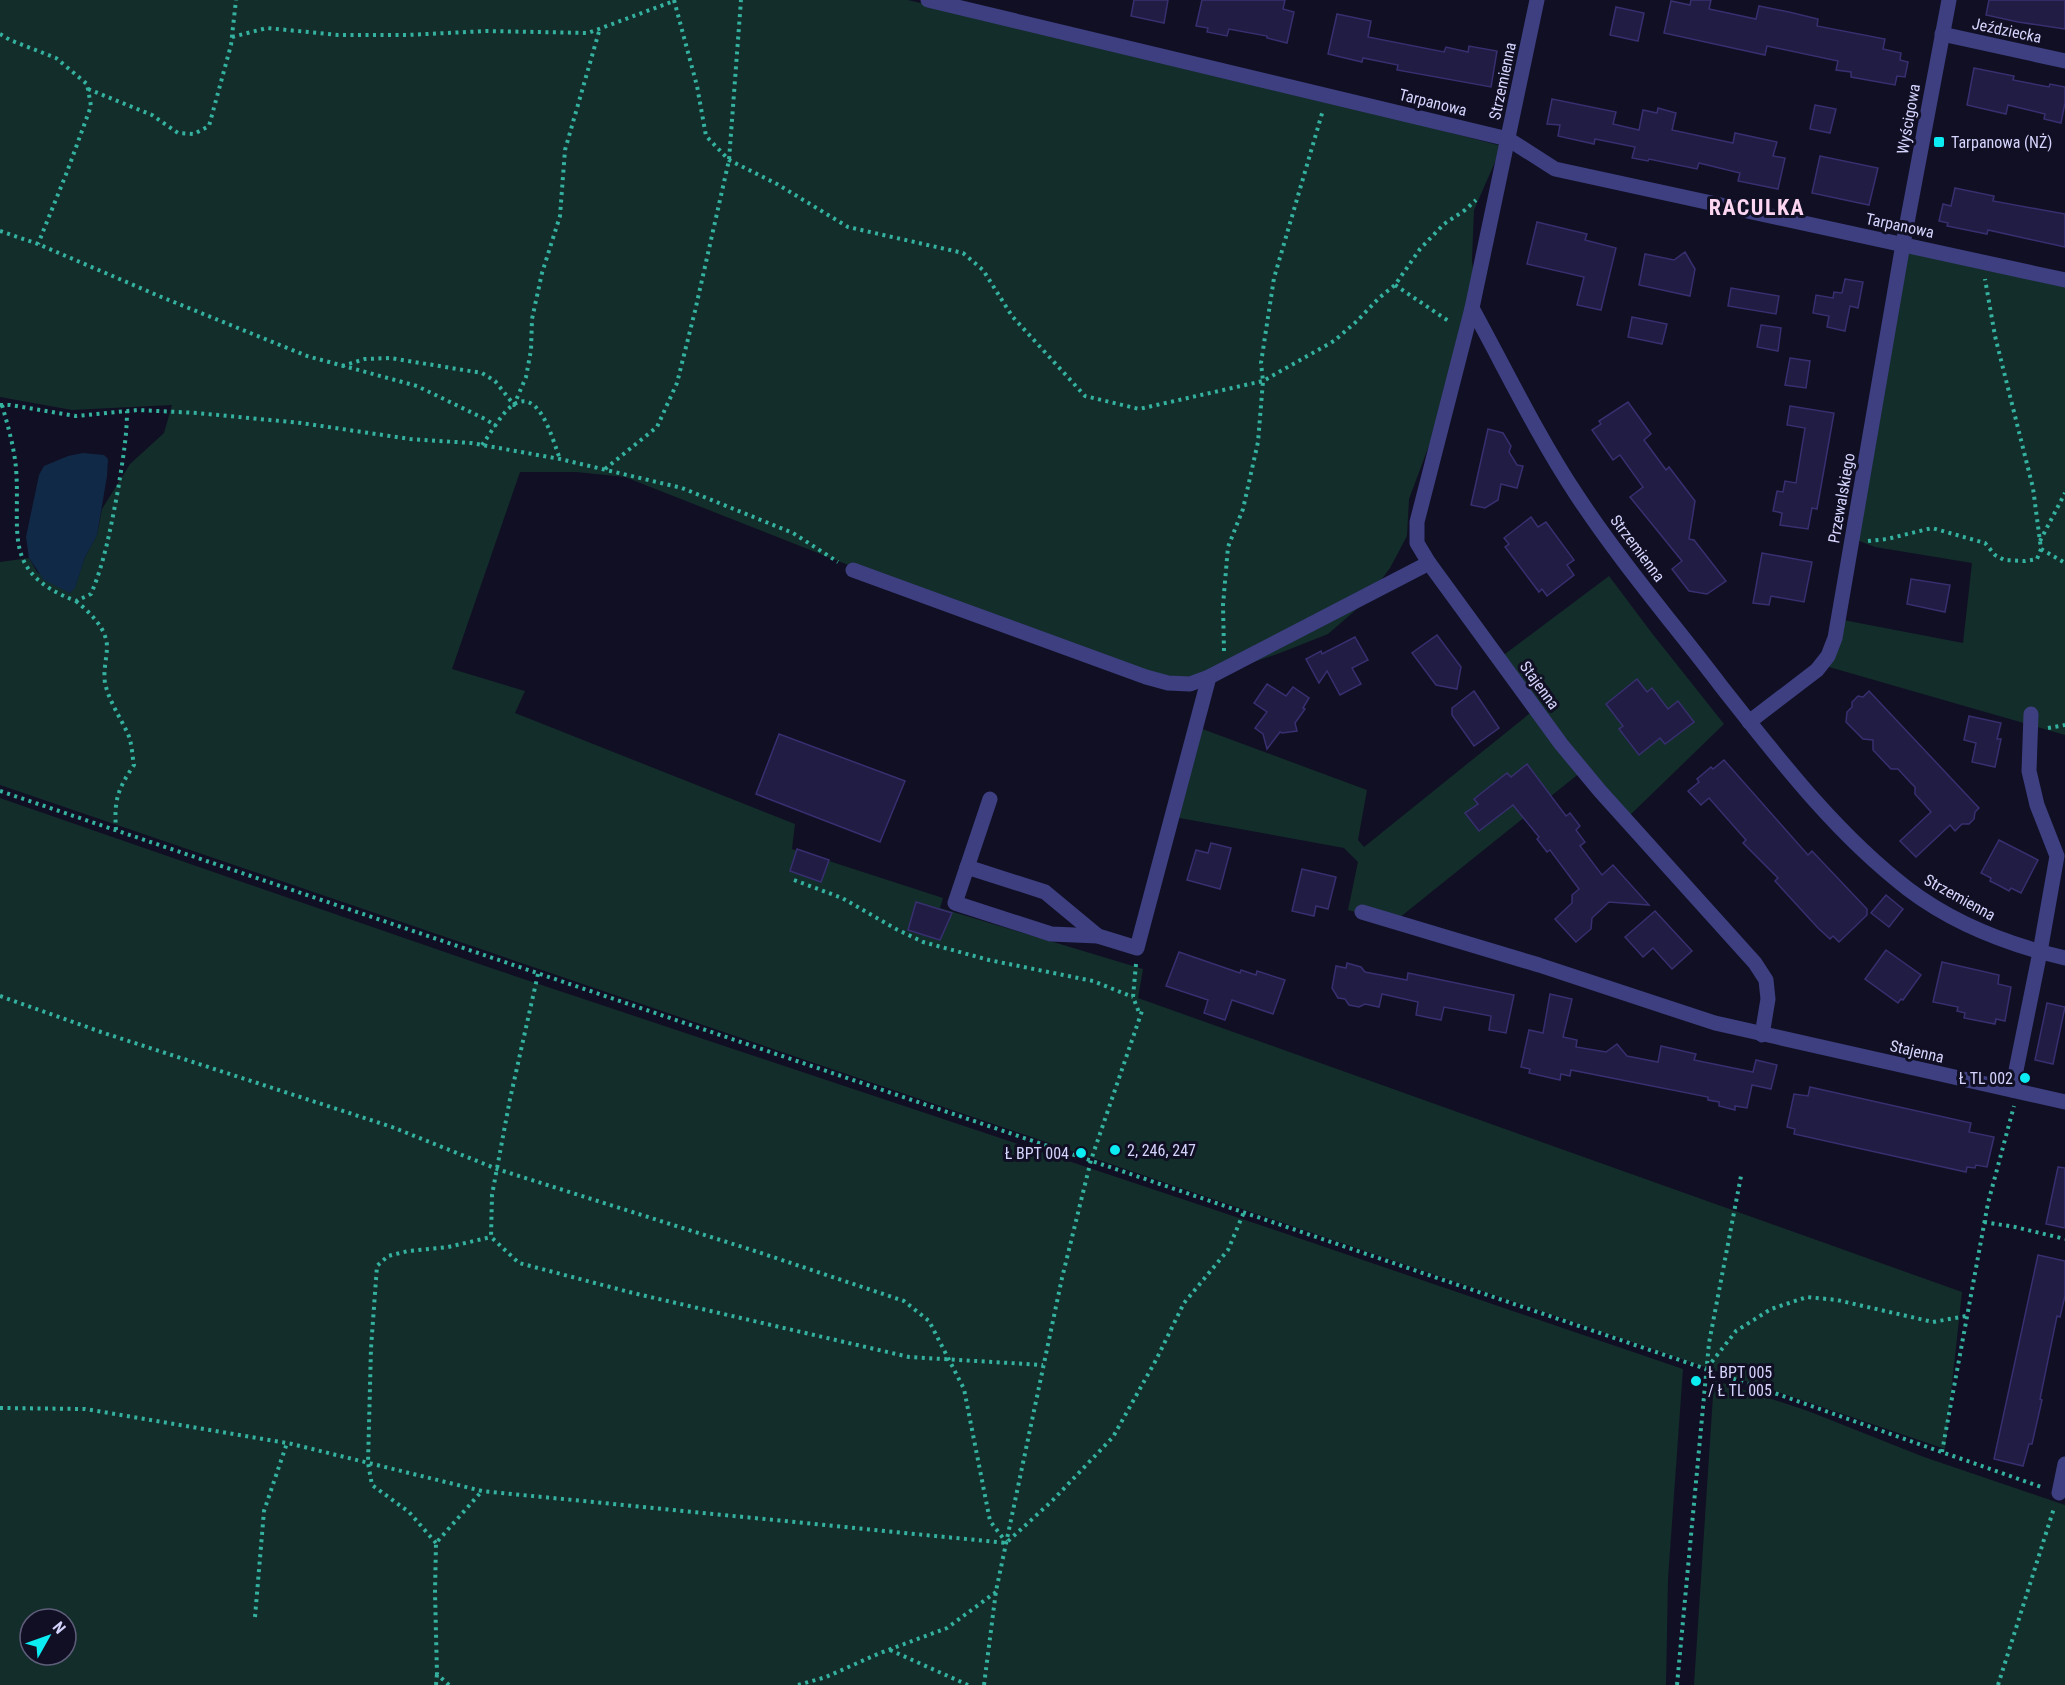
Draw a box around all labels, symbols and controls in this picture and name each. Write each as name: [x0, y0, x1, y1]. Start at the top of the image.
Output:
street label: Jeździecka: [1970, 14, 2043, 47]
street label: Strzemienna: [1485, 41, 1520, 122]
street label: Wyścigowa: [1893, 82, 1924, 156]
street label: Tarpanowa: [1397, 85, 1469, 120]
place label: Tarpanowa (NŻ): [1951, 133, 2052, 152]
marker: Tarpanowa (NŻ): [1932, 135, 1946, 149]
district label: RACULKA: [1709, 195, 1805, 220]
street label: Tarpanowa: [1864, 209, 1936, 242]
street label: Przewalskiego: [1824, 451, 1859, 545]
street label: Strzemienna: [1606, 511, 1669, 585]
street label: Stajenna: [1516, 657, 1563, 713]
street label: Strzemienna: [1921, 870, 1999, 925]
street label: Stajenna: [1888, 1036, 1946, 1067]
place label: Ł TL 002: [1959, 1069, 2013, 1088]
marker: Ł TL 002: [2018, 1071, 2032, 1085]
place label: 2, 246, 247: [1127, 1141, 1196, 1160]
marker: 2, 246, 247: [1108, 1143, 1122, 1157]
place label: Ł BPT 004: [1005, 1144, 1069, 1163]
marker: Ł BPT 004: [1074, 1146, 1088, 1160]
place label: Ł BPT 005 / Ł TL 005: [1708, 1363, 1772, 1400]
marker: Ł BPT 005 / Ł TL 005: [1689, 1374, 1703, 1388]
north arrow: [18, 1607, 78, 1667]
text: N: [49, 1618, 70, 1638]

